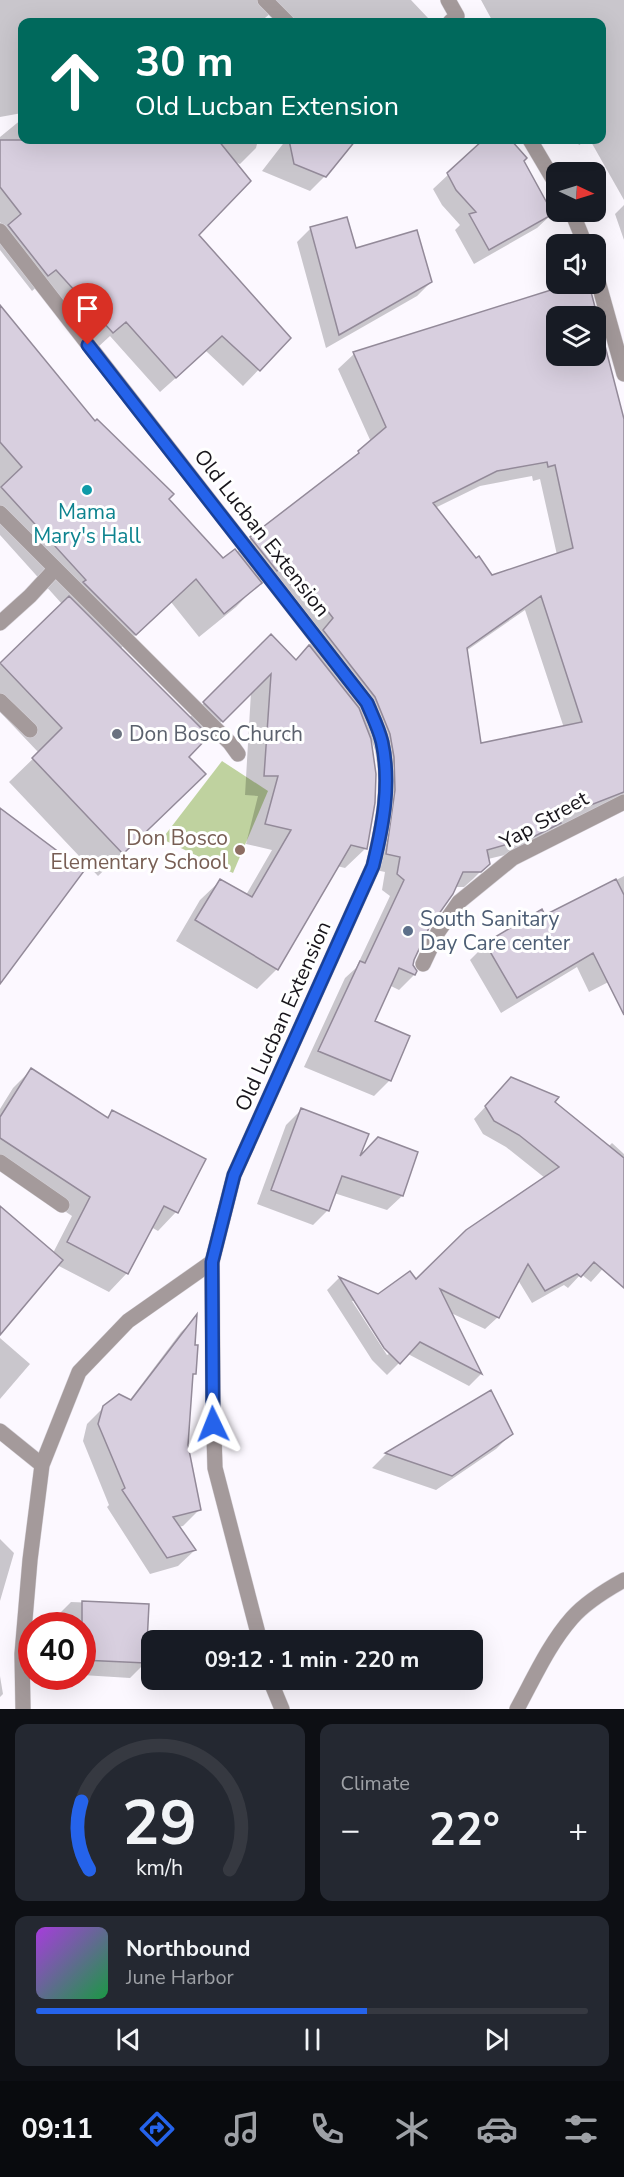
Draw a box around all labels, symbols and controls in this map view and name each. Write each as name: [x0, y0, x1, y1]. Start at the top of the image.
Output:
text: 30 m: [135, 34, 234, 91]
icon: ahead: [36, 42, 114, 120]
text: Old Lucban Extension: [135, 88, 399, 125]
north arrow: [546, 162, 606, 222]
map controls: [546, 162, 606, 366]
button: sound: [546, 234, 606, 294]
pin: [62, 283, 113, 345]
icon: arrive: [71, 292, 104, 325]
button: layers: [546, 306, 606, 366]
street label: Old Lucban Extension: [188, 443, 336, 623]
marker: Mama Mary's Hall: [80, 483, 94, 497]
place label: Mama Mary's Hall: [33, 498, 142, 550]
place label: Don Bosco Church: [129, 720, 303, 748]
marker: Don Bosco Church: [110, 727, 124, 741]
street label: Yap Street: [494, 784, 594, 856]
place label: Don Bosco Elementary School: [50, 824, 229, 876]
marker: Don Bosco Elementary School: [233, 843, 247, 857]
place label: South Sanitary Day Care center: [420, 905, 571, 957]
street label: Old Lucban Extension: [228, 916, 338, 1116]
marker: South Sanitary Day Care center: [401, 924, 415, 938]
position arrow: [181, 1392, 245, 1456]
speed limit sign: 40: [18, 1612, 96, 1690]
text: 09:12 · 1 min · 220 m: [205, 1645, 419, 1675]
text: Climate: [341, 1770, 410, 1797]
text: 29: [122, 1781, 197, 1866]
text: 22°: [429, 1800, 500, 1861]
text: −: [341, 1808, 360, 1853]
text: +: [568, 1808, 588, 1853]
text: km/h: [136, 1853, 183, 1883]
text: Northbound: [126, 1934, 250, 1964]
text: June Harbor: [126, 1964, 234, 1991]
icon: previous: [112, 2023, 145, 2056]
icon: pause: [296, 2023, 329, 2056]
icon: next: [480, 2023, 513, 2056]
icon: directions: [136, 2108, 178, 2150]
icon: music: [221, 2108, 263, 2150]
icon: phone: [306, 2108, 348, 2150]
icon: climate: [391, 2108, 433, 2150]
icon: car: [476, 2108, 518, 2150]
icon: filters: [560, 2108, 602, 2150]
text: 09:11: [21, 2111, 93, 2148]

